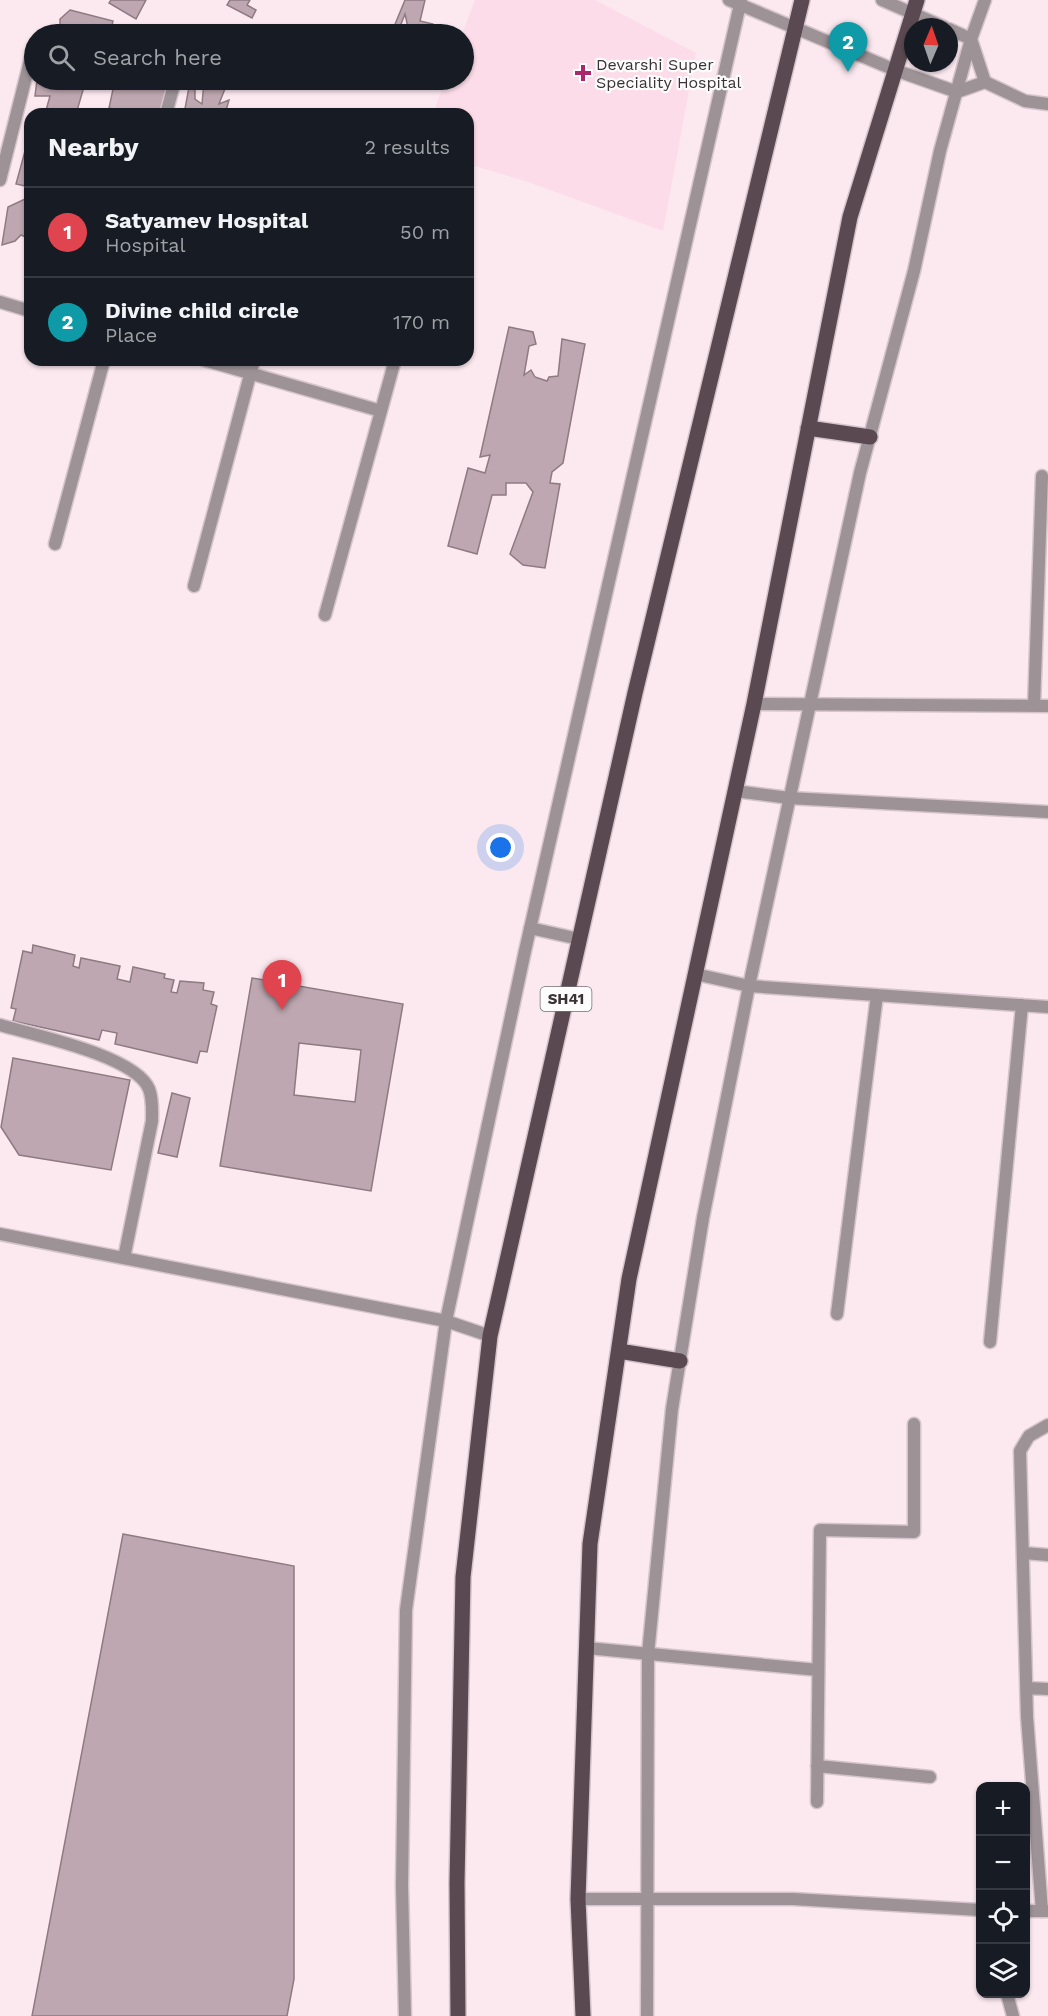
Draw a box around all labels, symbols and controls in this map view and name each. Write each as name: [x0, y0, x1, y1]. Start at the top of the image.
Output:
north arrow: [904, 18, 958, 72]
pin: 2: [828, 22, 868, 72]
search box: [24, 24, 474, 90]
icon: search: [45, 41, 78, 74]
text: Search here: [93, 45, 222, 70]
place label: Devarshi Super Speciality Hospital: [596, 55, 742, 92]
marker: Devarshi Super Speciality Hospital: [574, 64, 592, 82]
text: Nearby: [48, 132, 139, 162]
text: 2 results: [365, 135, 450, 159]
text: Satyamev Hospital: [105, 208, 308, 233]
text: 1: [63, 220, 72, 244]
text: 50 m: [400, 220, 450, 244]
text: Hospital: [105, 233, 186, 257]
text: Divine child circle: [105, 298, 299, 323]
text: 2: [62, 310, 73, 334]
text: 170 m: [393, 310, 450, 334]
text: Place: [105, 323, 157, 347]
your location: [486, 833, 515, 862]
pin: 1: [262, 960, 302, 1010]
road number: SH41: [540, 987, 592, 1011]
map controls: [976, 1782, 1030, 1998]
button: +: [976, 1782, 1030, 1836]
button: −: [976, 1836, 1030, 1890]
button: locate: [976, 1890, 1030, 1944]
button: layers: [976, 1944, 1030, 1998]

